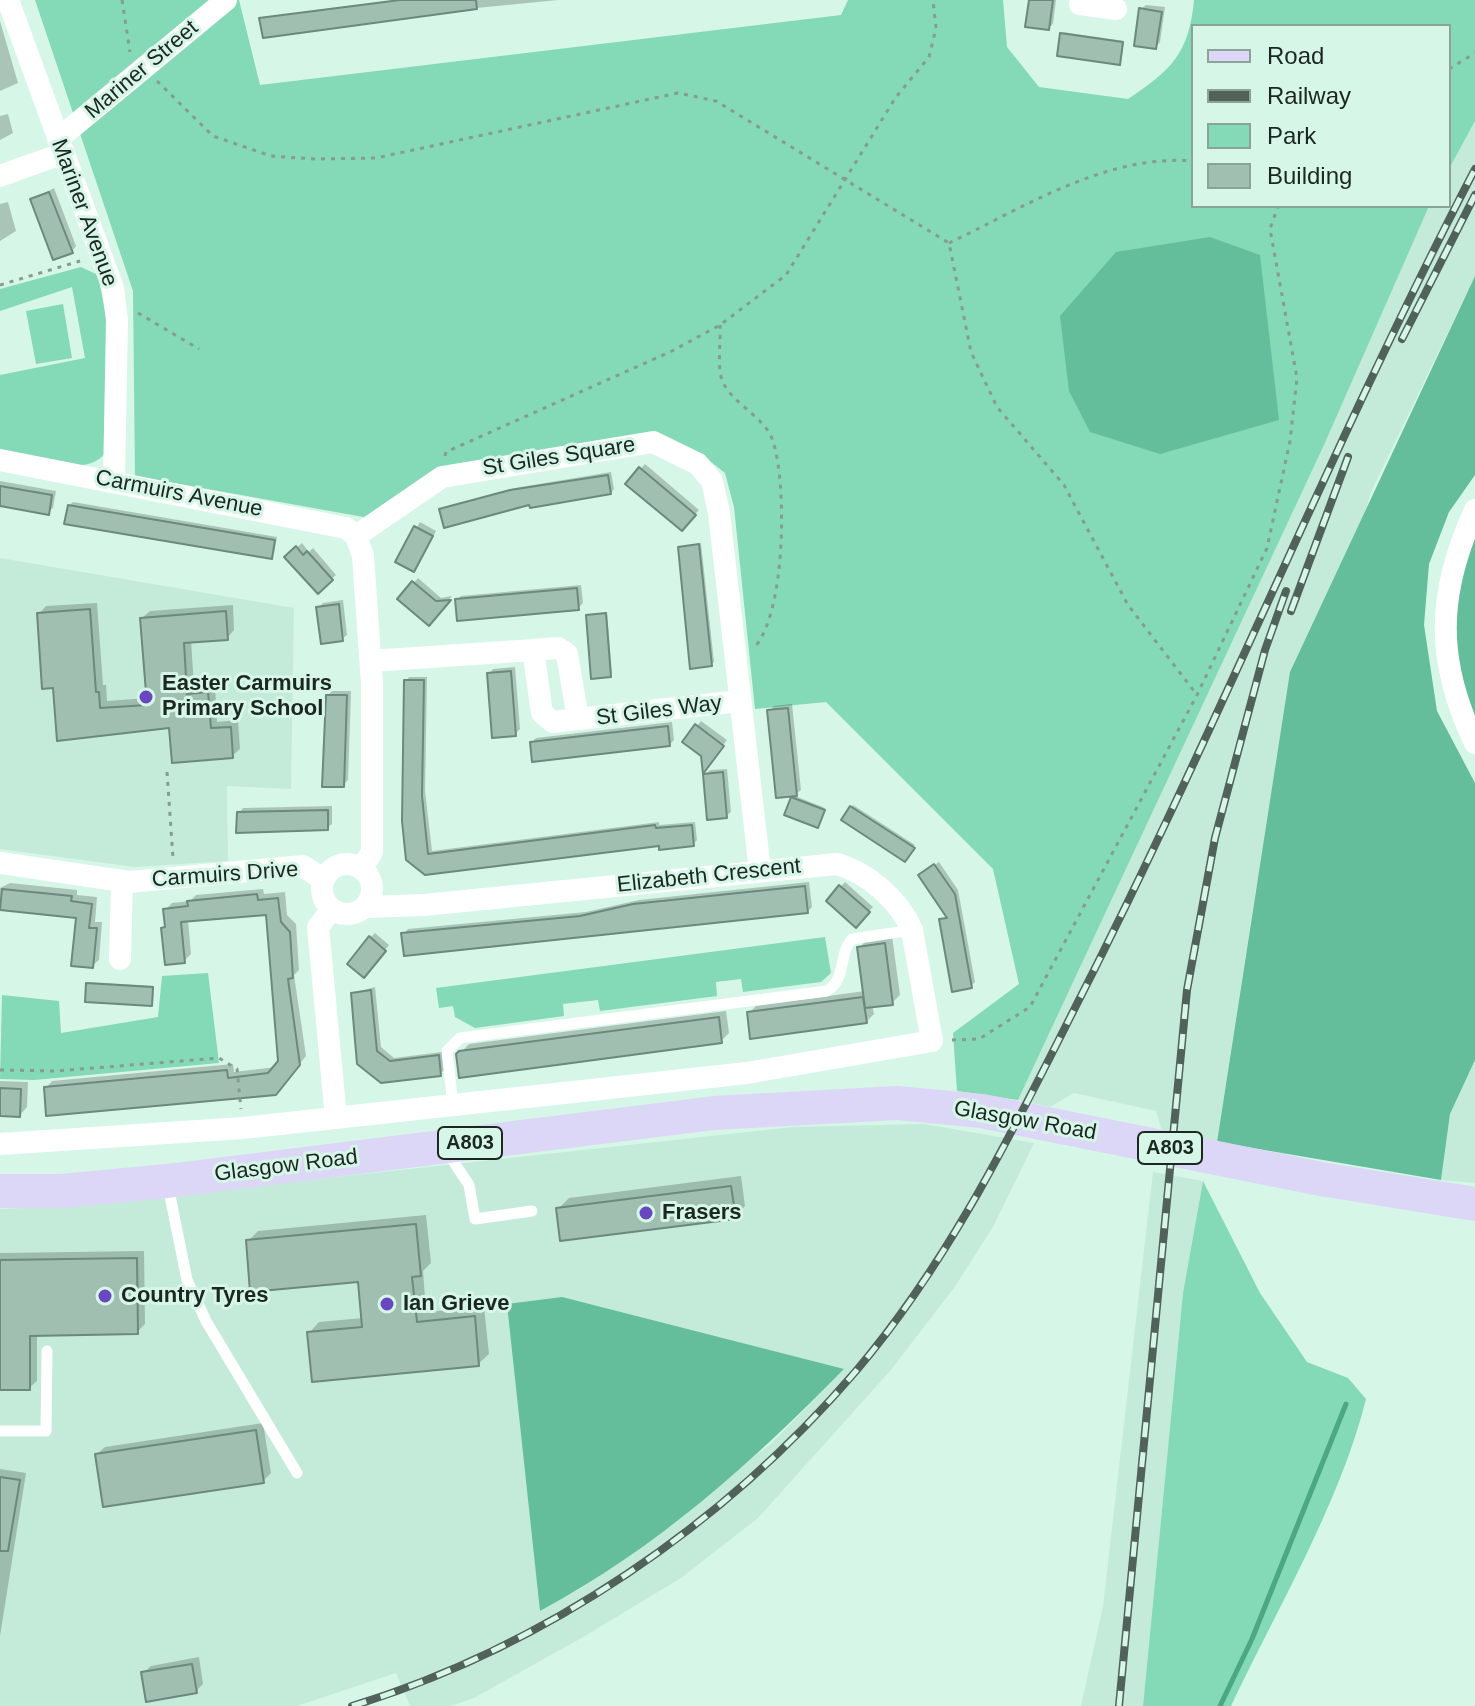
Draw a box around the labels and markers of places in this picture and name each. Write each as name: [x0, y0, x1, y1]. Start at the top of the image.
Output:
place label: Easter Carmuirs Primary School: [162, 671, 332, 722]
marker: Easter Carmuirs Primary School: [137, 688, 155, 706]
place label: Frasers: [662, 1200, 742, 1226]
marker: Frasers: [637, 1204, 655, 1222]
place label: Country Tyres: [121, 1283, 269, 1309]
marker: Country Tyres: [96, 1287, 114, 1305]
place label: Ian Grieve: [403, 1291, 509, 1317]
marker: Ian Grieve: [378, 1295, 396, 1313]

